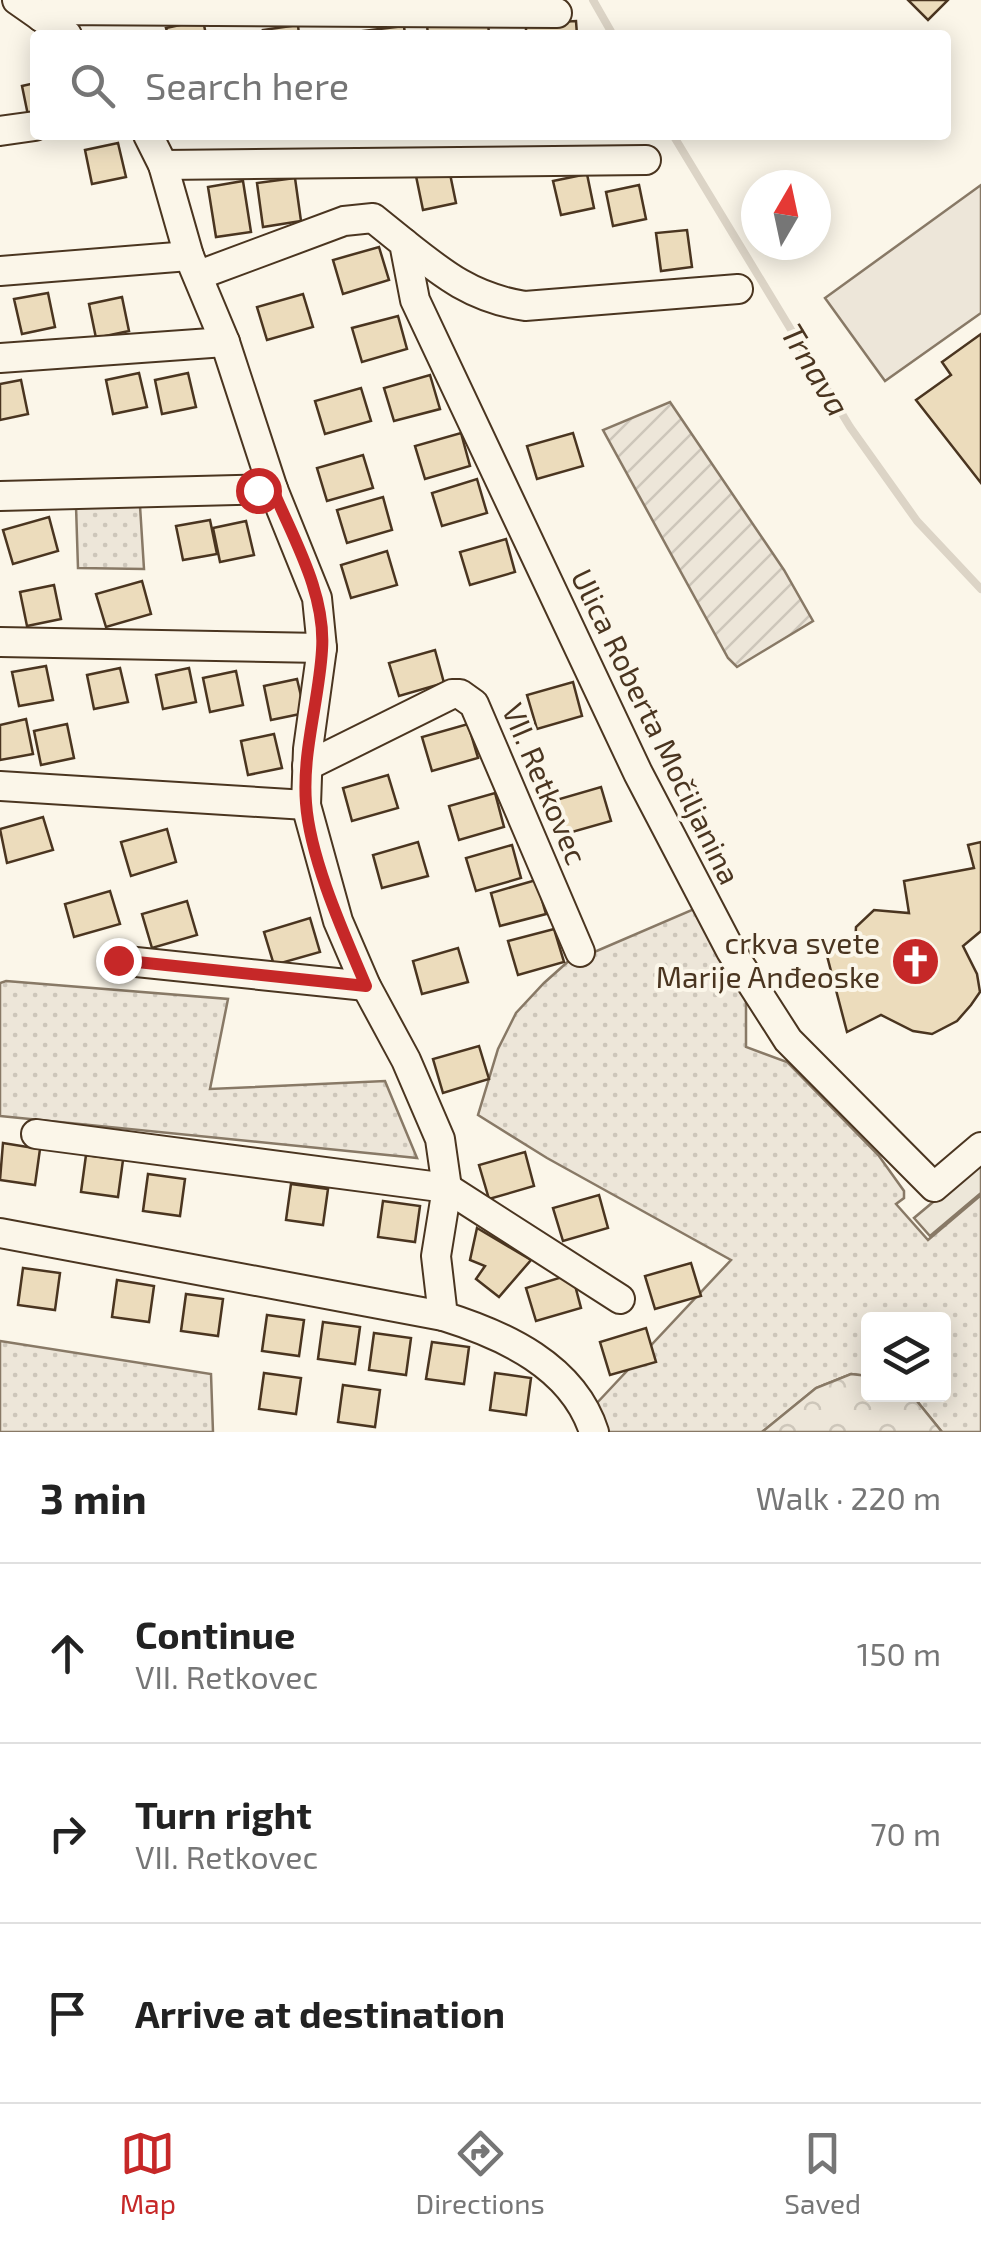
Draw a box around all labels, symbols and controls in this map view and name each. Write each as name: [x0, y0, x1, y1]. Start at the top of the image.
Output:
search box: [30, 30, 951, 140]
icon: search: [65, 58, 120, 113]
text: Search here: [145, 62, 349, 108]
north arrow: [741, 170, 831, 260]
water label: Trnava: [774, 316, 859, 422]
route start: [236, 468, 282, 514]
street label: Ulica Roberta Močiljanina: [565, 563, 749, 890]
street label: VII. Retkovec: [496, 697, 596, 869]
place label: crkva svete Marije Anđeoske: [656, 924, 880, 994]
church icon: crkva svete Marije Anđeoske: [889, 935, 941, 987]
route end: [96, 938, 142, 984]
map controls: [861, 1312, 951, 1402]
button: layers: [861, 1312, 951, 1402]
text: 3 min: [40, 1472, 147, 1522]
text: Walk · 220 m: [756, 1478, 941, 1516]
text: Continue: [135, 1611, 295, 1657]
icon: ahead: [40, 1626, 95, 1681]
text: 150 m: [857, 1634, 941, 1672]
text: VII. Retkovec: [135, 1657, 318, 1695]
text: Turn right: [135, 1791, 312, 1837]
icon: right: [40, 1806, 95, 1861]
text: 70 m: [870, 1814, 941, 1852]
text: VII. Retkovec: [135, 1837, 318, 1875]
icon: arrive: [40, 1986, 95, 2041]
text: Arrive at destination: [135, 1990, 505, 2036]
tab: Map: [120, 2126, 176, 2220]
tab: Directions: [416, 2126, 545, 2220]
tab: Saved: [784, 2126, 861, 2220]

